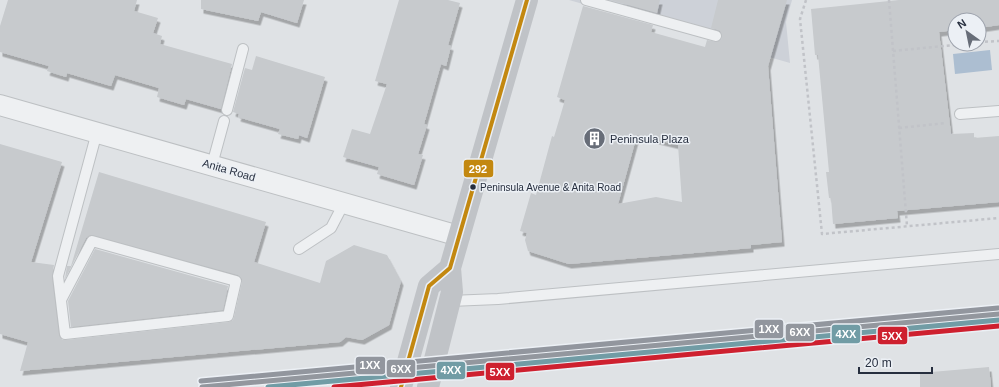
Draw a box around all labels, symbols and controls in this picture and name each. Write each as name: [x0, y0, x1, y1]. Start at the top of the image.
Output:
north arrow: [947, 12, 987, 52]
text: N: [955, 16, 968, 31]
building icon: Peninsula Plaza: [581, 126, 607, 152]
place label: Peninsula Plaza: [610, 133, 690, 145]
street label: Anita Road: [201, 157, 257, 183]
line badge: 292: [463, 159, 494, 178]
text: 292: [469, 163, 487, 175]
marker: Peninsula Avenue & Anita Road: [468, 182, 478, 192]
place label: Peninsula Avenue & Anita Road: [480, 182, 621, 193]
line badge: 1XX: [754, 319, 784, 339]
text: 1XX: [759, 323, 780, 335]
line badge: 6XX: [785, 323, 815, 342]
line badge: 4XX: [831, 324, 861, 344]
text: 6XX: [790, 326, 811, 338]
line badge: 5XX: [877, 326, 908, 345]
text: 4XX: [836, 328, 857, 340]
text: 5XX: [882, 330, 903, 342]
scale bar: [859, 349, 932, 375]
line badge: 1XX: [355, 356, 386, 375]
text: 20 m: [865, 356, 892, 370]
text: 1XX: [360, 359, 381, 371]
line badge: 6XX: [386, 359, 416, 378]
line badge: 4XX: [436, 361, 466, 380]
line badge: 5XX: [485, 362, 515, 381]
text: 6XX: [391, 363, 412, 375]
text: 4XX: [441, 364, 462, 376]
text: 5XX: [490, 366, 511, 378]

